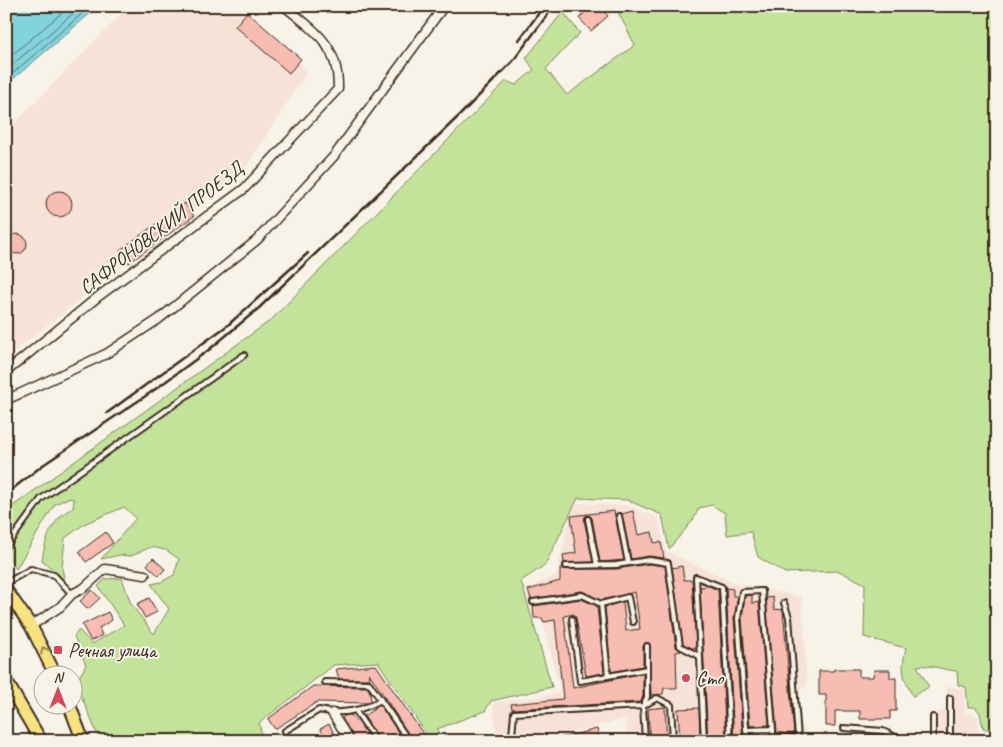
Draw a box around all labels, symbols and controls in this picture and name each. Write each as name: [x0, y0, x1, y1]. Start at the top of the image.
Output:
street label: САФРОНОВСКИЙ ПРОЕЗД: [74, 155, 249, 300]
place label: Речная улица: [68, 638, 158, 663]
marker: Речная улица: [52, 644, 64, 656]
one-way arrow: [40, 646, 50, 655]
north arrow: [32, 664, 82, 714]
place label: Сто: [696, 666, 724, 691]
text: N: [54, 669, 65, 686]
marker: Сто: [680, 672, 692, 684]

